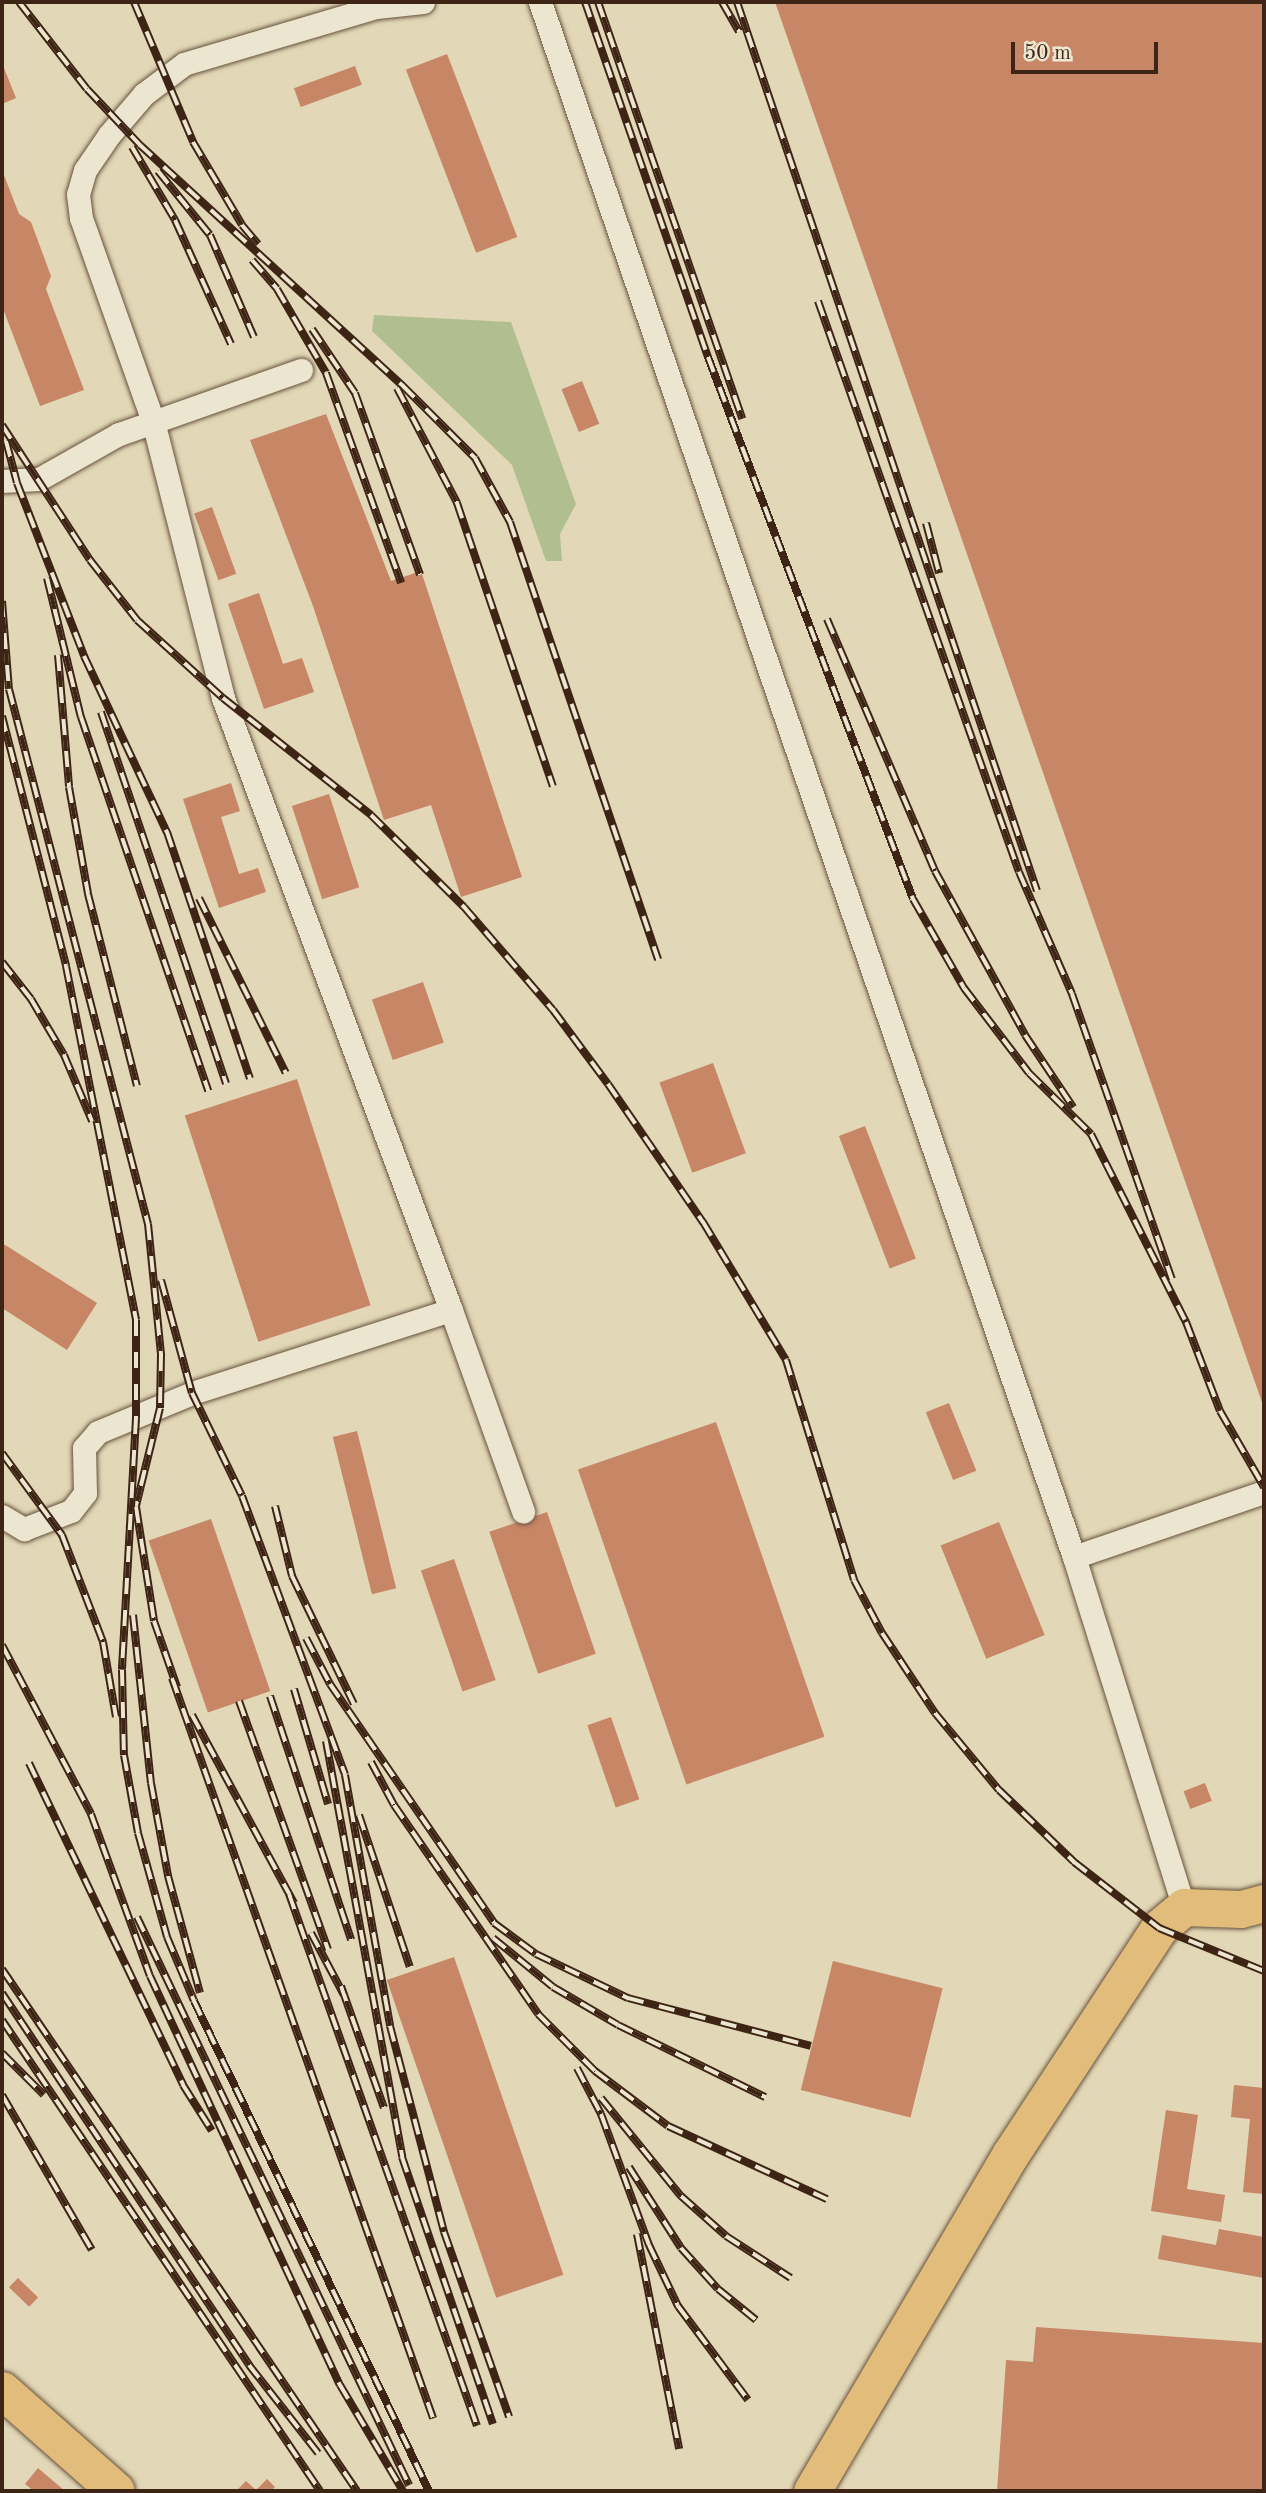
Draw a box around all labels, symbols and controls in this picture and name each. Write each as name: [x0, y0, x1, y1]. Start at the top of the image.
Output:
scale bar: [1014, 28, 1161, 72]
text: 50 m: [1024, 43, 1071, 64]

